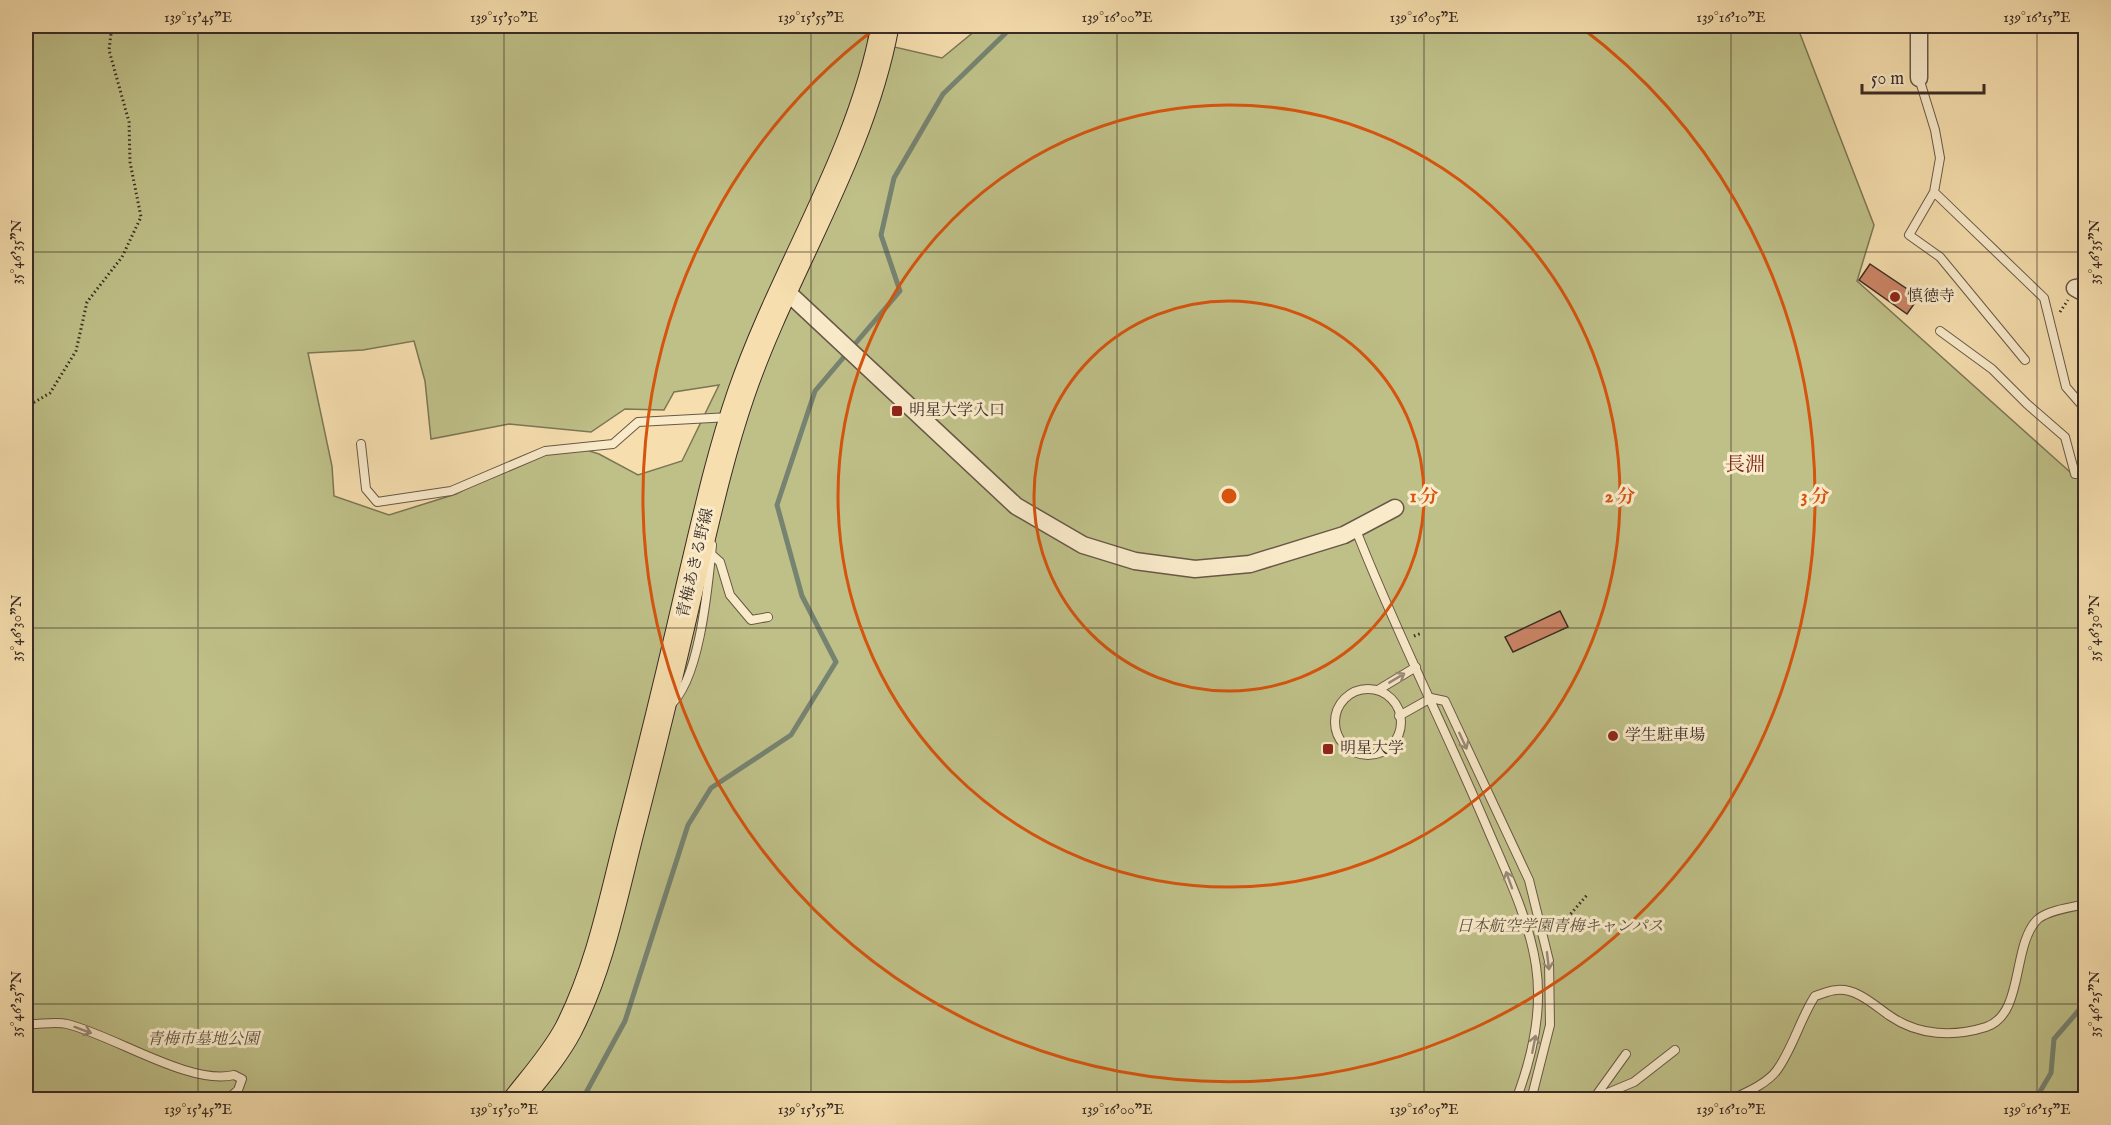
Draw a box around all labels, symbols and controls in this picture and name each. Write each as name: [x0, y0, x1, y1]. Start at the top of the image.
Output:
text: 139°15'45"E: [164, 8, 232, 27]
text: 139°15'50"E: [470, 8, 538, 27]
text: 139°15'55"E: [778, 8, 844, 27]
text: 139°16'00"E: [1081, 8, 1153, 27]
text: 139°16'05"E: [1389, 8, 1459, 27]
text: 139°16'10"E: [1696, 8, 1766, 27]
text: 139°16'15"E: [2003, 8, 2071, 27]
scale bar: [1862, 57, 1984, 95]
text: 50 m: [1871, 68, 1904, 91]
text: 35°46'35"N: [7, 219, 26, 285]
text: 35°46'35"N: [2085, 219, 2104, 285]
place label: 慎徳寺: [1907, 287, 1955, 307]
marker: 慎徳寺: [1888, 290, 1902, 304]
place label: 明星大学入口: [909, 401, 1005, 421]
marker: 明星大学入口: [890, 404, 904, 418]
district label: 長淵: [1725, 453, 1765, 478]
centre of rings: [1219, 486, 1239, 506]
text: 1 分: [1410, 486, 1438, 509]
text: 2 分: [1605, 486, 1635, 509]
text: 3 分: [1801, 486, 1829, 509]
street label: 青梅あきる野線: [674, 506, 718, 620]
text: 35°46'30"N: [7, 594, 26, 662]
text: 35°46'30"N: [2085, 594, 2104, 662]
one-way arrow: [1388, 672, 1405, 684]
place label: 学生駐車場: [1625, 726, 1705, 746]
marker: 学生駐車場: [1606, 729, 1620, 743]
one-way arrow: [1458, 731, 1470, 749]
place label: 明星大学: [1340, 739, 1404, 759]
marker: 明星大学: [1321, 742, 1335, 756]
one-way arrow: [1502, 871, 1513, 890]
park label: 日本航空学園青梅キャンパス: [1457, 917, 1663, 937]
one-way arrow: [1542, 951, 1553, 970]
text: 35°46'25"N: [7, 971, 26, 1037]
text: 35°46'25"N: [2085, 971, 2104, 1037]
one-way arrow: [73, 1025, 92, 1036]
park label: 青梅市墓地公園: [147, 1030, 262, 1050]
one-way arrow: [1528, 1035, 1539, 1054]
text: 139°15'45"E: [164, 1100, 232, 1119]
text: 139°15'50"E: [470, 1100, 538, 1119]
text: 139°15'55"E: [778, 1100, 844, 1119]
text: 139°16'00"E: [1081, 1100, 1153, 1119]
text: 139°16'05"E: [1389, 1100, 1459, 1119]
text: 139°16'10"E: [1696, 1100, 1766, 1119]
text: 139°16'15"E: [2003, 1100, 2071, 1119]

